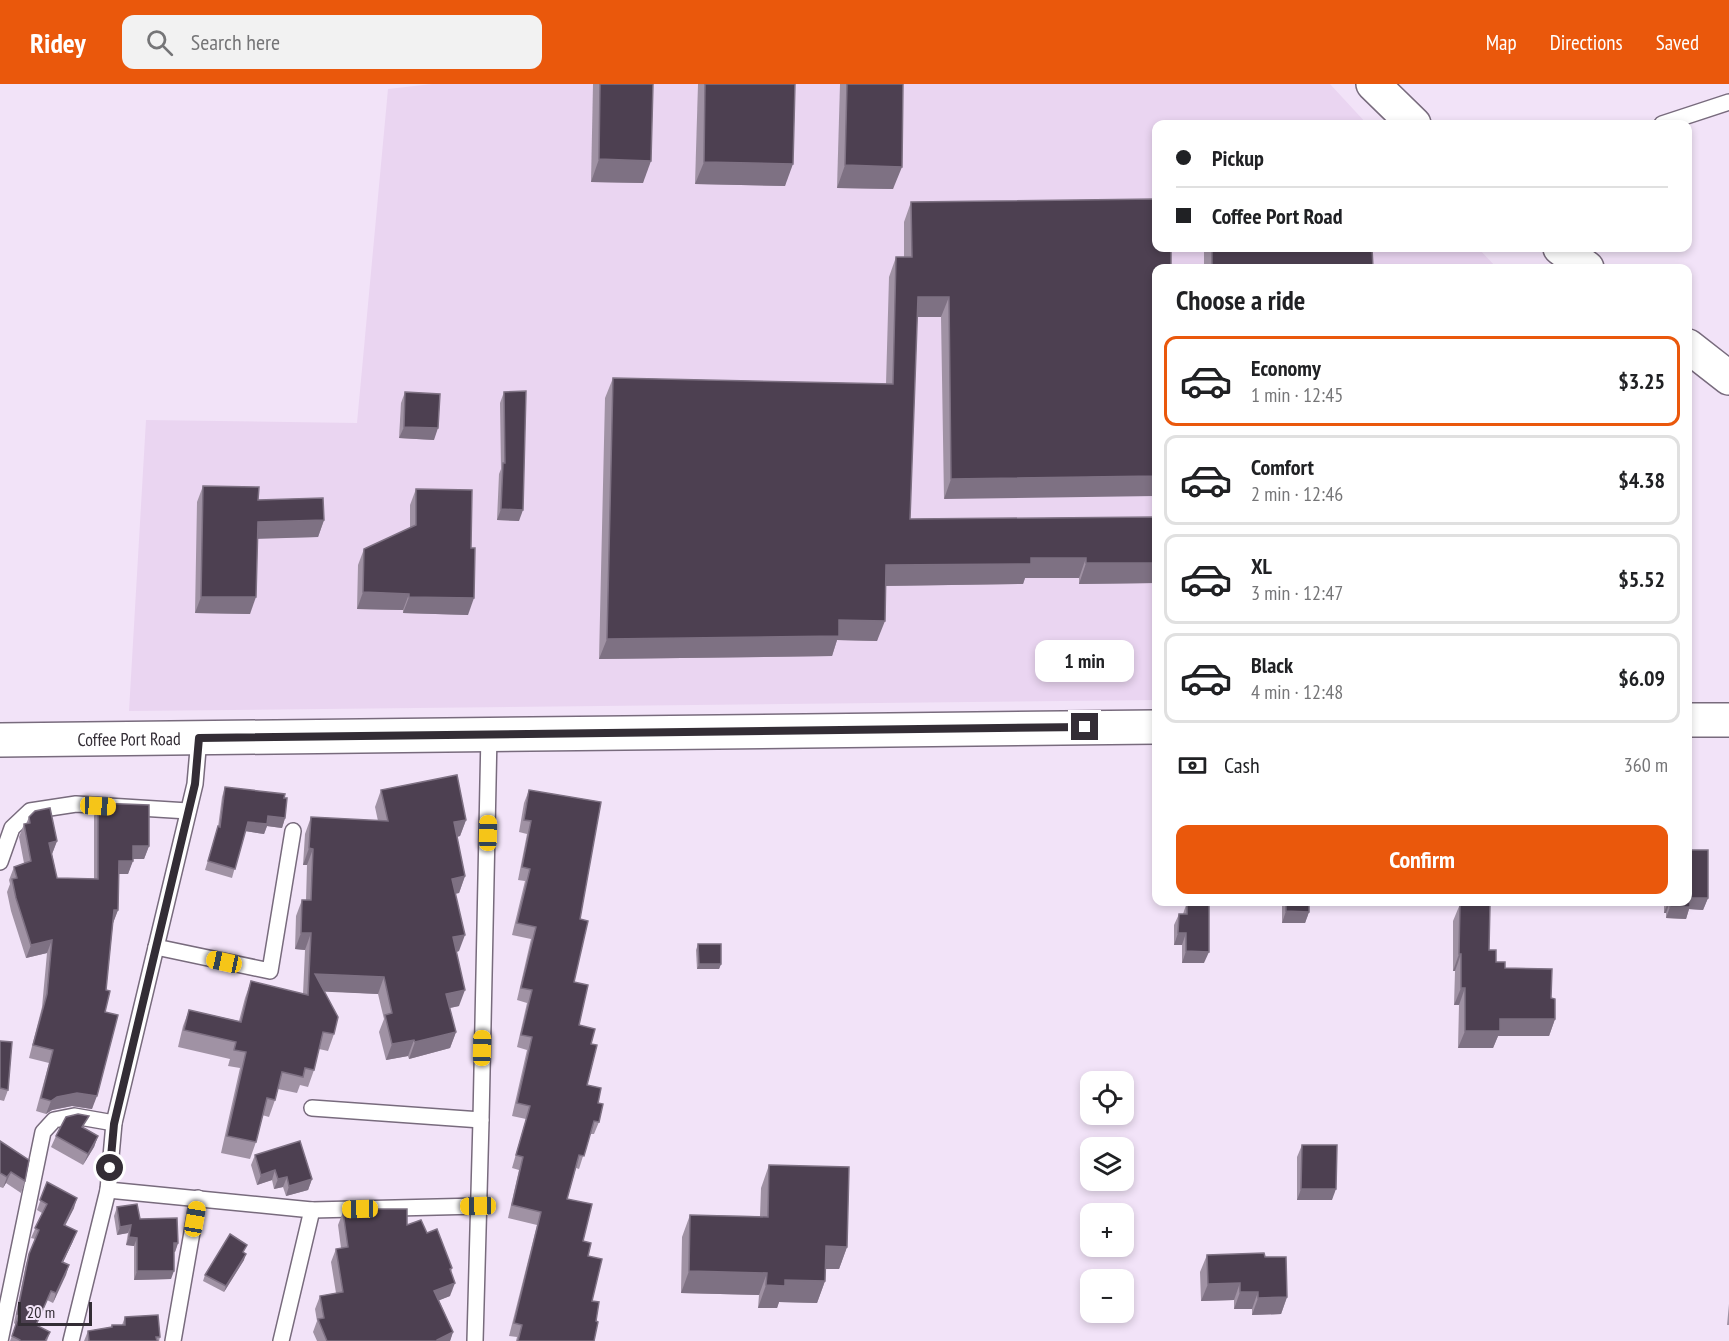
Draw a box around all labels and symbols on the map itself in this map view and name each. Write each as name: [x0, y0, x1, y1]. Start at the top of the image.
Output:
callout: 1 min: [1036, 640, 1134, 682]
route end: [1071, 713, 1098, 740]
street label: Coffee Port Road: [77, 726, 181, 751]
car: [80, 796, 116, 816]
car: [479, 815, 497, 851]
car: [205, 949, 243, 975]
car: [473, 1030, 491, 1066]
route start: [96, 1154, 123, 1181]
car: [460, 1197, 496, 1215]
car: [183, 1200, 207, 1238]
car: [342, 1200, 378, 1218]
scale bar: [18, 1299, 92, 1326]

